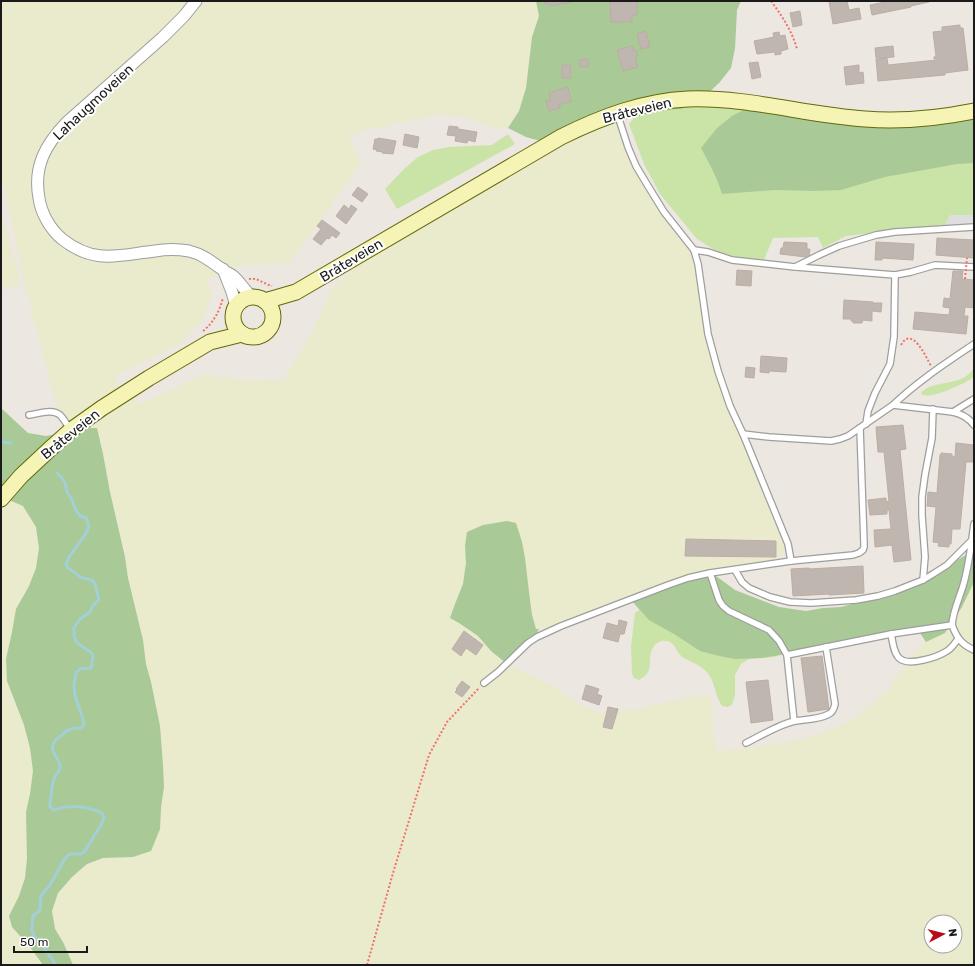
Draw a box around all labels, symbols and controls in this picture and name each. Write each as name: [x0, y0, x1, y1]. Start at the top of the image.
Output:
street label: Lahaugmoveien: [50, 61, 137, 144]
street label: Bråteveien: [601, 94, 673, 127]
street label: Bråteveien: [317, 235, 386, 286]
street label: Bråteveien: [38, 406, 103, 463]
north arrow: [923, 914, 963, 954]
scale bar: [14, 928, 87, 954]
text: N: [945, 928, 959, 938]
text: 50 m: [20, 935, 48, 949]

